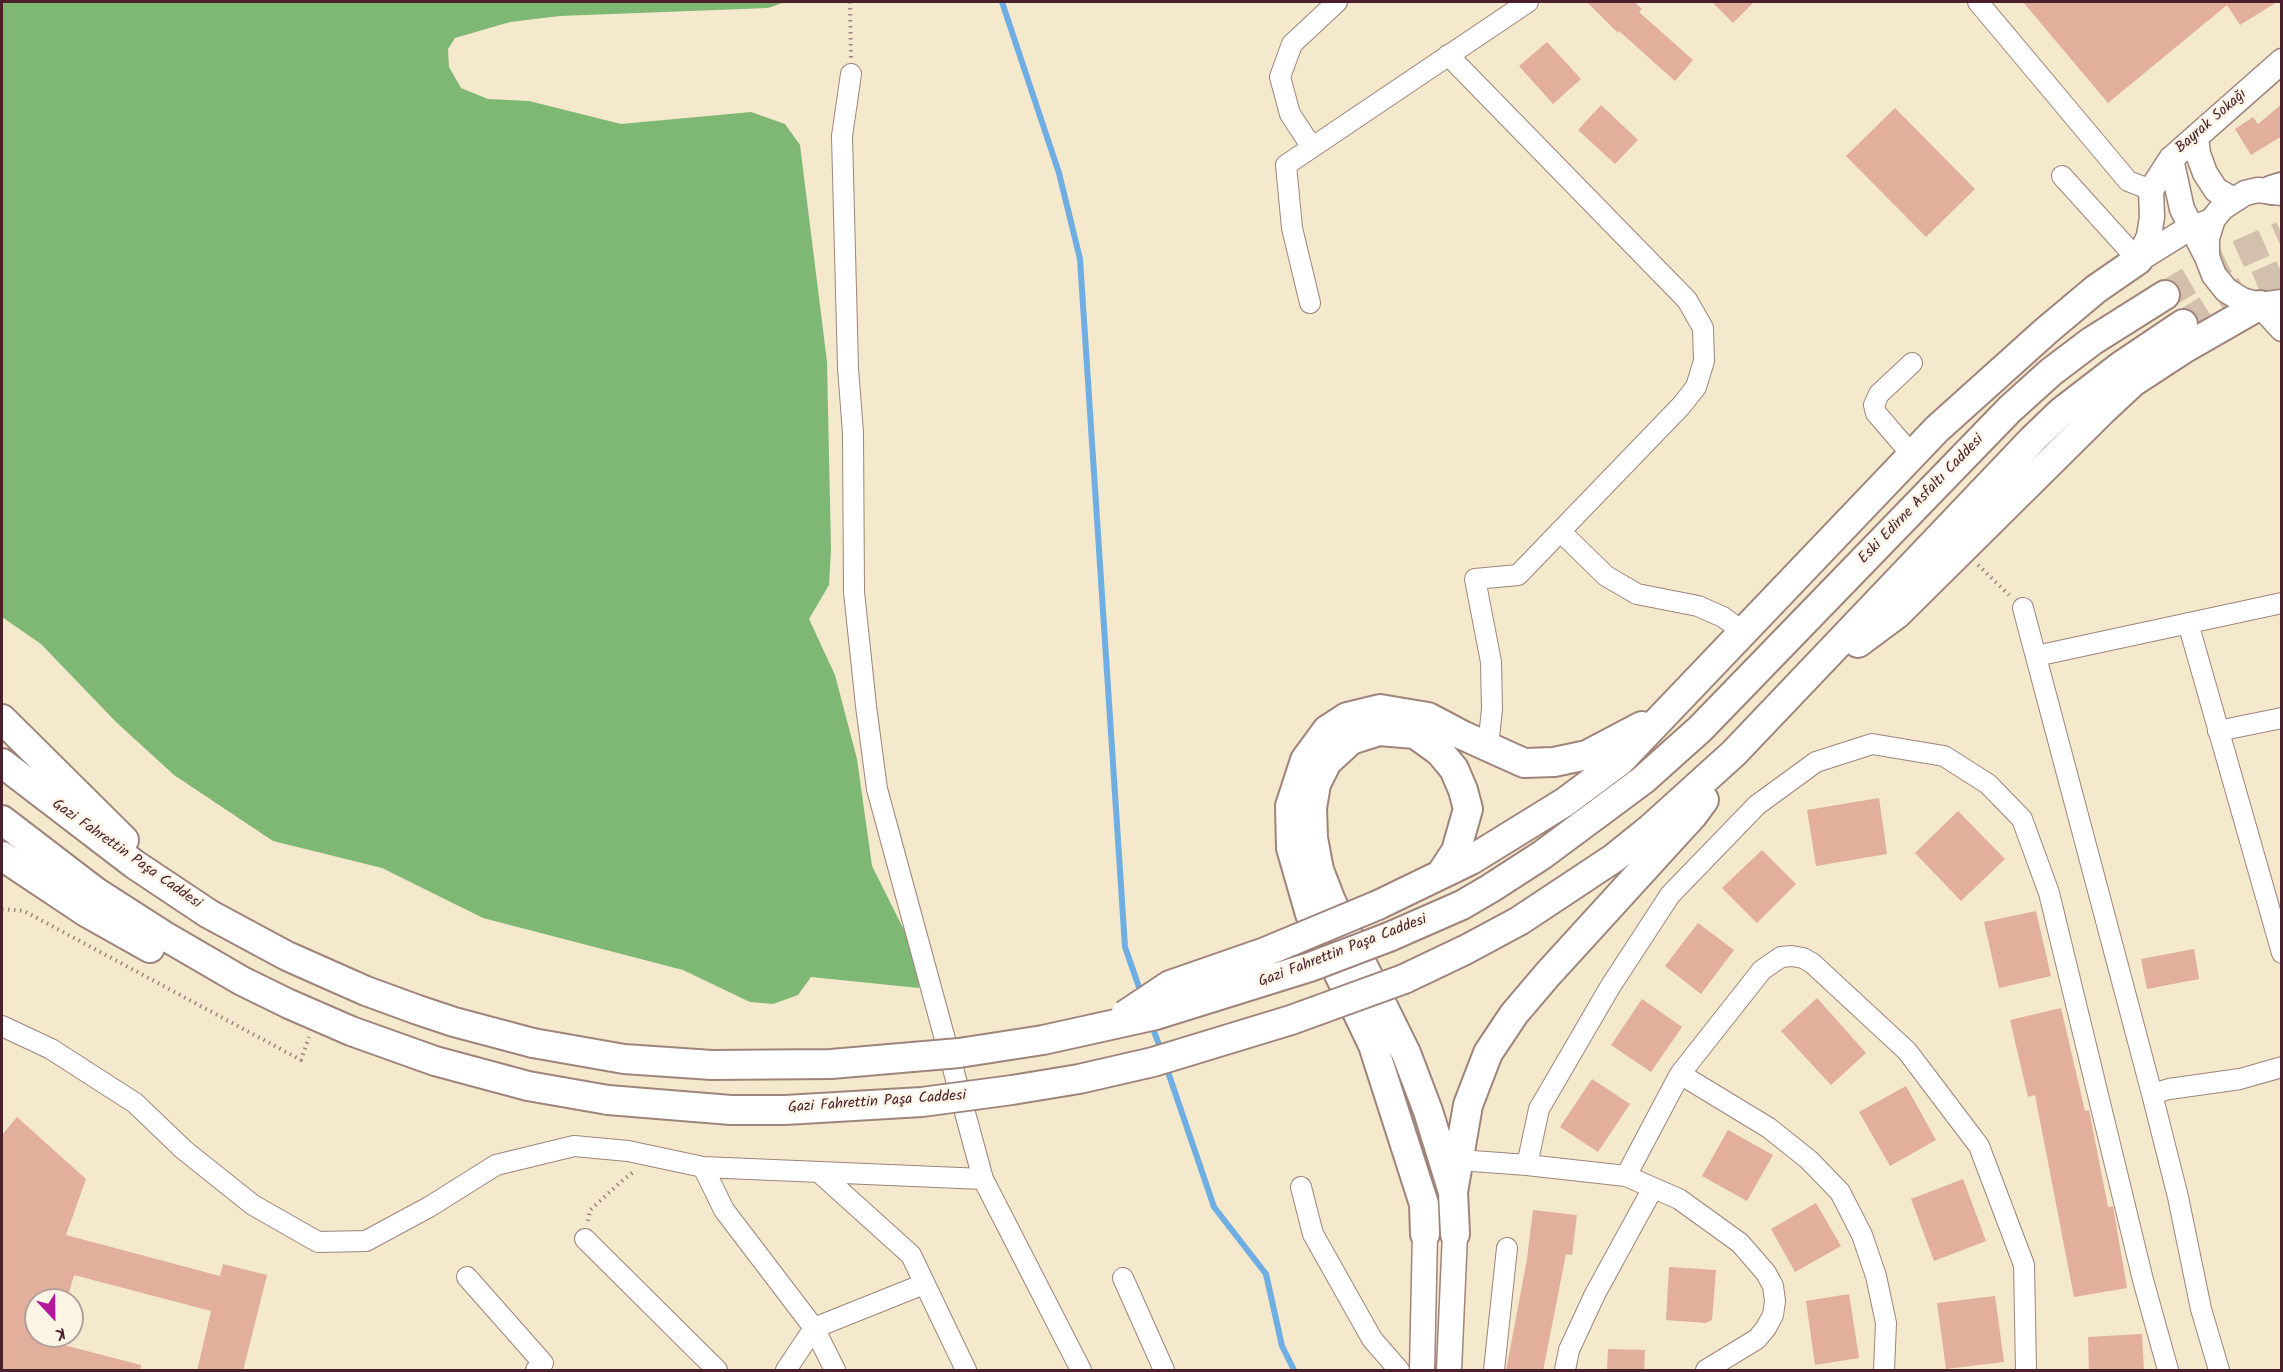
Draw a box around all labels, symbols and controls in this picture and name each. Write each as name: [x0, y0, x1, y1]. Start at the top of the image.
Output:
street label: Bayrak Sokağı: [2173, 86, 2251, 158]
street label: Eski Edirne Asfaltı Caddesi: [1856, 432, 1988, 568]
street label: Gazi Fahrettin Paşa Caddesi: [48, 796, 204, 914]
street label: Gazi Fahrettin Paşa Caddesi: [1256, 912, 1430, 992]
street label: Gazi Fahrettin Paşa Caddesi: [787, 1088, 967, 1118]
north arrow: [24, 1288, 84, 1348]
text: K: [51, 1320, 69, 1347]

